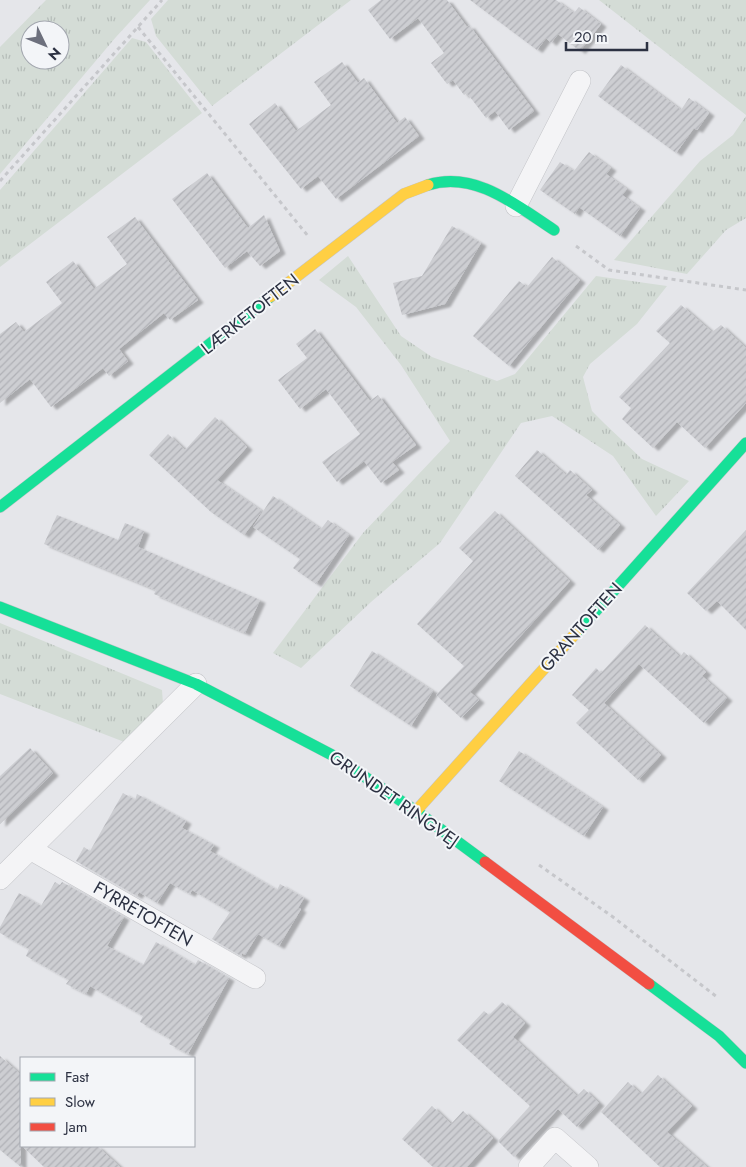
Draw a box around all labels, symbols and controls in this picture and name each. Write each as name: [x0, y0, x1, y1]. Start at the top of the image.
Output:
north arrow: [20, 20, 70, 70]
scale bar: [566, 20, 647, 52]
text: 20 m: [574, 26, 608, 48]
text: N: [43, 43, 66, 65]
street label: LÆRKETOFTEN: [195, 267, 305, 361]
street label: GRANTOFTEN: [534, 577, 628, 677]
street label: GRUNDET RINGVEJ: [324, 744, 464, 854]
street label: FYRRETOFTEN: [88, 875, 198, 953]
legend: [20, 1057, 195, 1147]
text: Fast: [65, 1066, 89, 1088]
text: Slow: [65, 1091, 96, 1113]
text: Jam: [63, 1116, 88, 1138]

